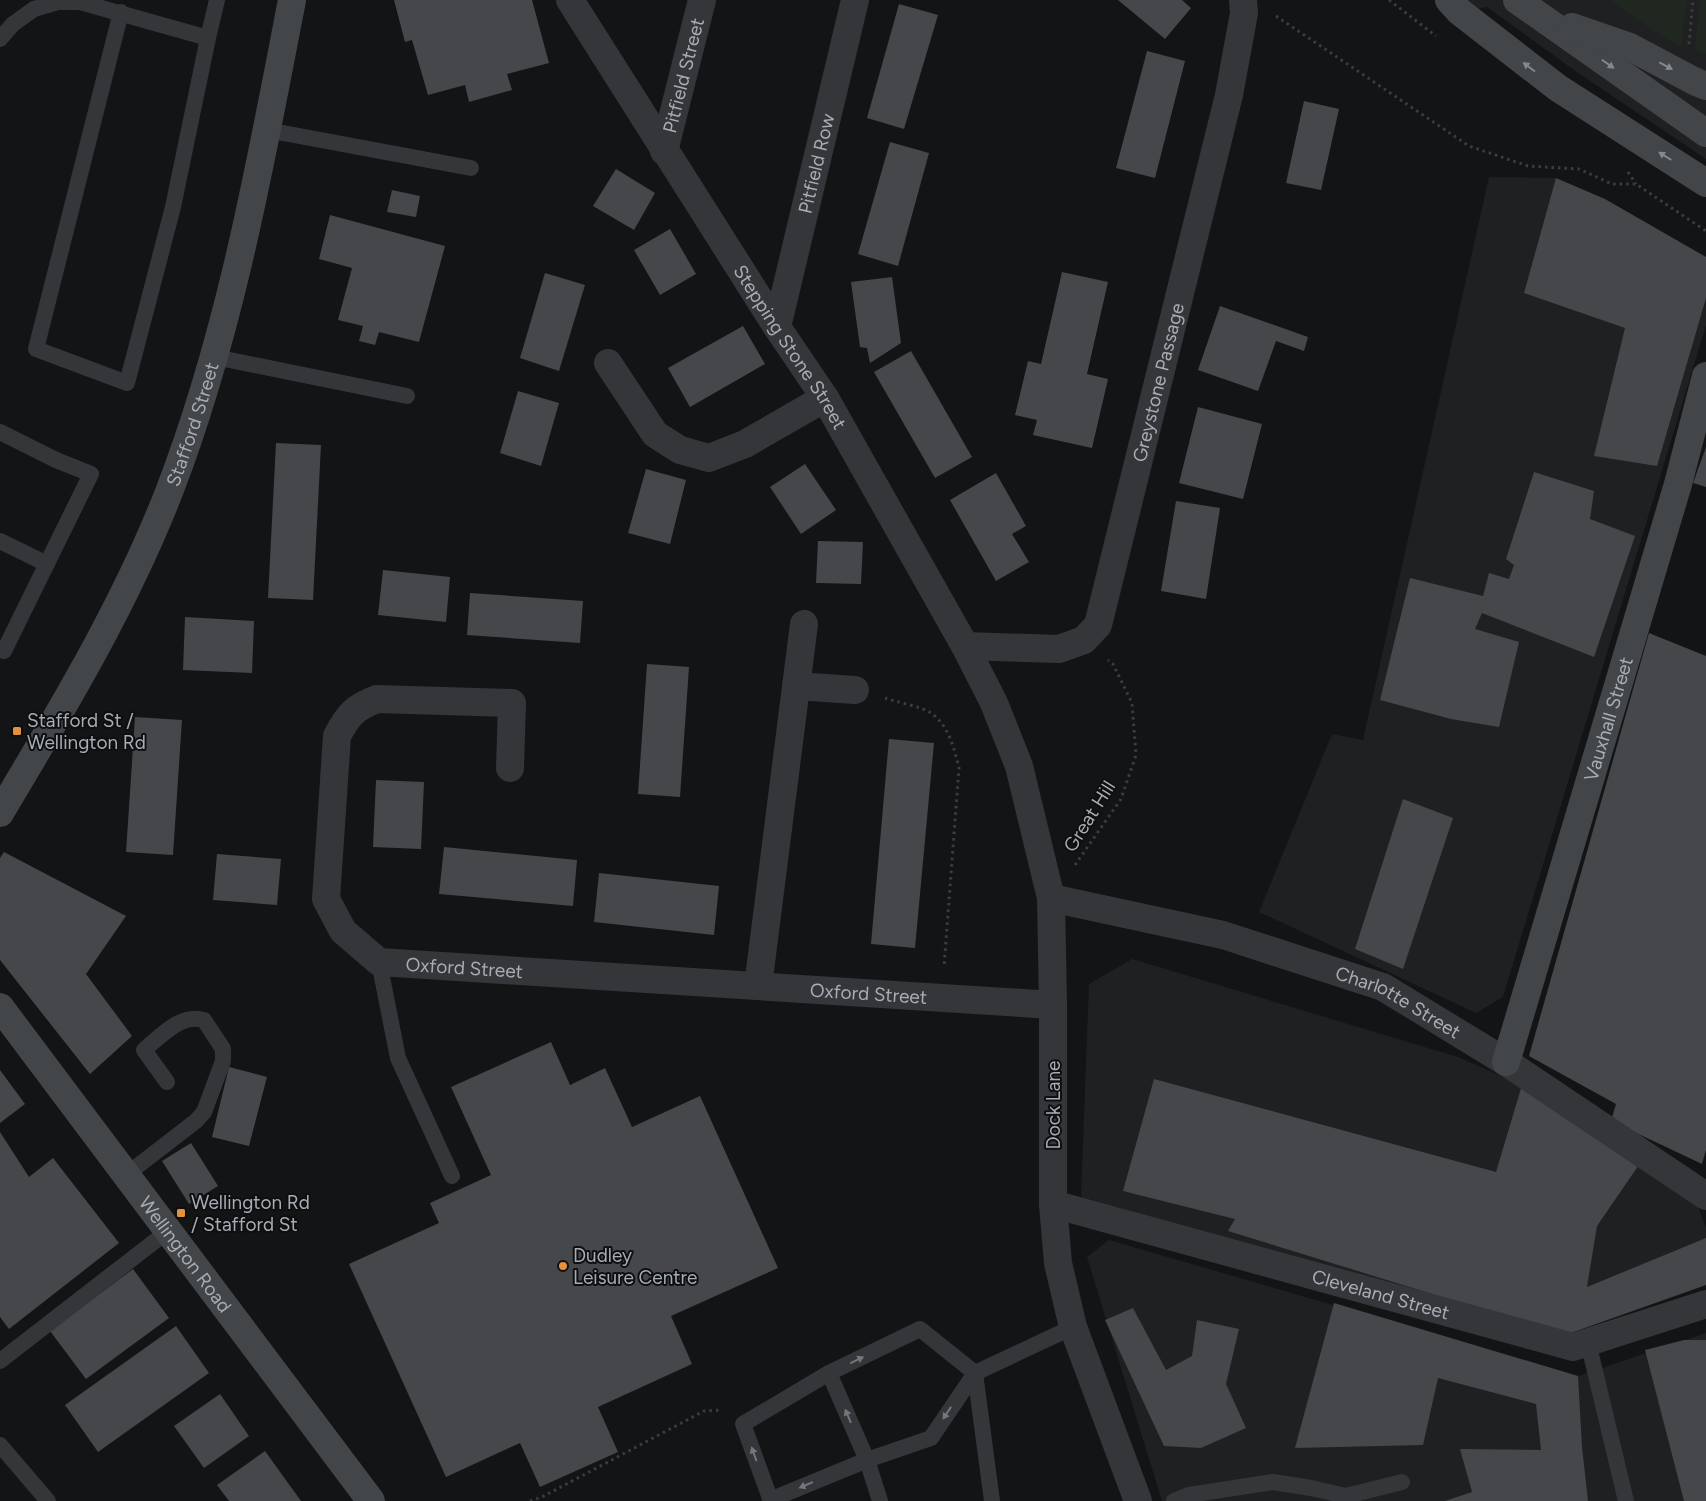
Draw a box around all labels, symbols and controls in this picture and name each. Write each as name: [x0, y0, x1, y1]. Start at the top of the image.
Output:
street label: Pitfield Street: [658, 16, 709, 135]
one-way arrow: [1601, 59, 1615, 69]
one-way arrow: [1522, 62, 1536, 72]
one-way arrow: [1659, 62, 1673, 71]
street label: Pitfield Row: [793, 111, 840, 216]
one-way arrow: [1658, 152, 1671, 161]
street label: Stepping Stone Street: [729, 261, 851, 433]
street label: Greystone Passage: [1128, 301, 1189, 465]
street label: Stafford Street: [161, 360, 224, 489]
street label: Vauxhall Street: [1579, 654, 1638, 784]
place label: Stafford St / Wellington Rd: [27, 709, 146, 754]
marker: Stafford St / Wellington Rd: [11, 725, 23, 737]
street label: Great Hill: [1059, 776, 1120, 856]
street label: Oxford Street: [405, 953, 524, 983]
street label: Charlotte Street: [1332, 961, 1465, 1044]
street label: Oxford Street: [809, 979, 928, 1009]
street label: Dock Lane: [1042, 1061, 1065, 1149]
place label: Wellington Rd / Stafford St: [191, 1191, 310, 1236]
street label: Wellington Road: [134, 1192, 236, 1317]
marker: Wellington Rd / Stafford St: [175, 1207, 187, 1219]
place label: Dudley Leisure Centre: [573, 1244, 697, 1289]
marker: Dudley Leisure Centre: [557, 1260, 569, 1272]
street label: Cleveland Street: [1309, 1265, 1452, 1325]
one-way arrow: [850, 1355, 864, 1363]
one-way arrow: [942, 1406, 952, 1420]
one-way arrow: [843, 1409, 851, 1423]
one-way arrow: [750, 1447, 757, 1462]
one-way arrow: [798, 1481, 813, 1489]

